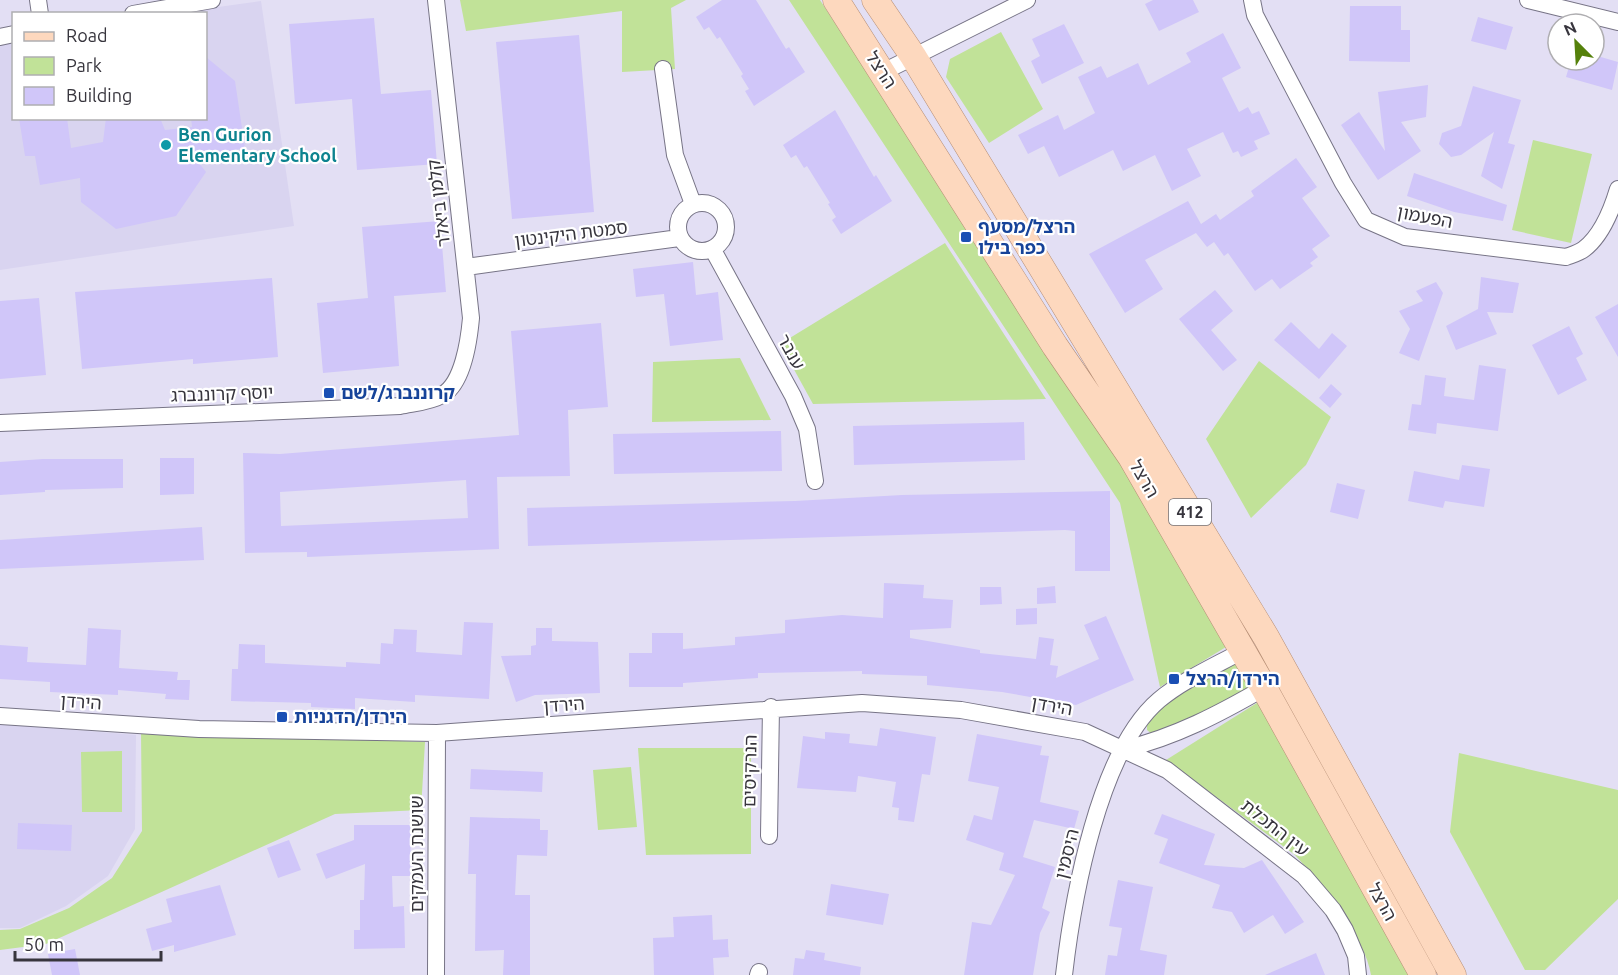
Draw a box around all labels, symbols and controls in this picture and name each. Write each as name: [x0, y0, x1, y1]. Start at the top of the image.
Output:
legend: [12, 12, 207, 120]
north arrow: [1546, 12, 1606, 72]
text: N: [1561, 18, 1579, 39]
text: Road: [66, 25, 108, 45]
street label: הרצל: [863, 47, 901, 92]
text: Park: [66, 55, 102, 75]
text: Building: [66, 85, 132, 105]
place label: Ben Gurion Elementary School: [178, 124, 337, 165]
marker: Ben Gurion Elementary School: [159, 138, 173, 152]
street label: קלמן ביאלר: [423, 158, 453, 248]
street label: הפעמון: [1396, 201, 1455, 231]
street label: סמטת היקינטון: [513, 216, 629, 250]
place label: הרצל/מסעף כפר בילו: [978, 216, 1075, 257]
marker: הרצל/מסעף כפר בילו: [959, 230, 973, 244]
street label: ענבר: [774, 331, 810, 372]
street label: יוסף קרוננברג: [170, 381, 274, 405]
place label: קרוננברג/לשם: [341, 382, 455, 402]
marker: קרוננברג/לשם: [322, 386, 336, 400]
street label: הרצל: [1126, 456, 1164, 501]
road number: 412: [1169, 499, 1211, 525]
place label: הירדן/הרצל: [1186, 668, 1280, 688]
marker: הירדן/הרצל: [1167, 672, 1181, 686]
street label: הירדן: [60, 690, 102, 712]
street label: הירדן: [1030, 692, 1074, 718]
street label: הירדן: [543, 693, 585, 715]
place label: הירדן/הדגניות: [294, 706, 407, 726]
marker: הירדן/הדגניות: [275, 710, 289, 724]
street label: הנרקיסים: [738, 734, 760, 807]
street label: שושנת העמקים: [406, 795, 426, 913]
street label: עין התכלת: [1238, 795, 1313, 860]
street label: היסמין: [1050, 827, 1082, 881]
street label: הרצל: [1364, 879, 1401, 924]
scale bar: [15, 924, 160, 962]
text: 50 m: [24, 934, 64, 954]

